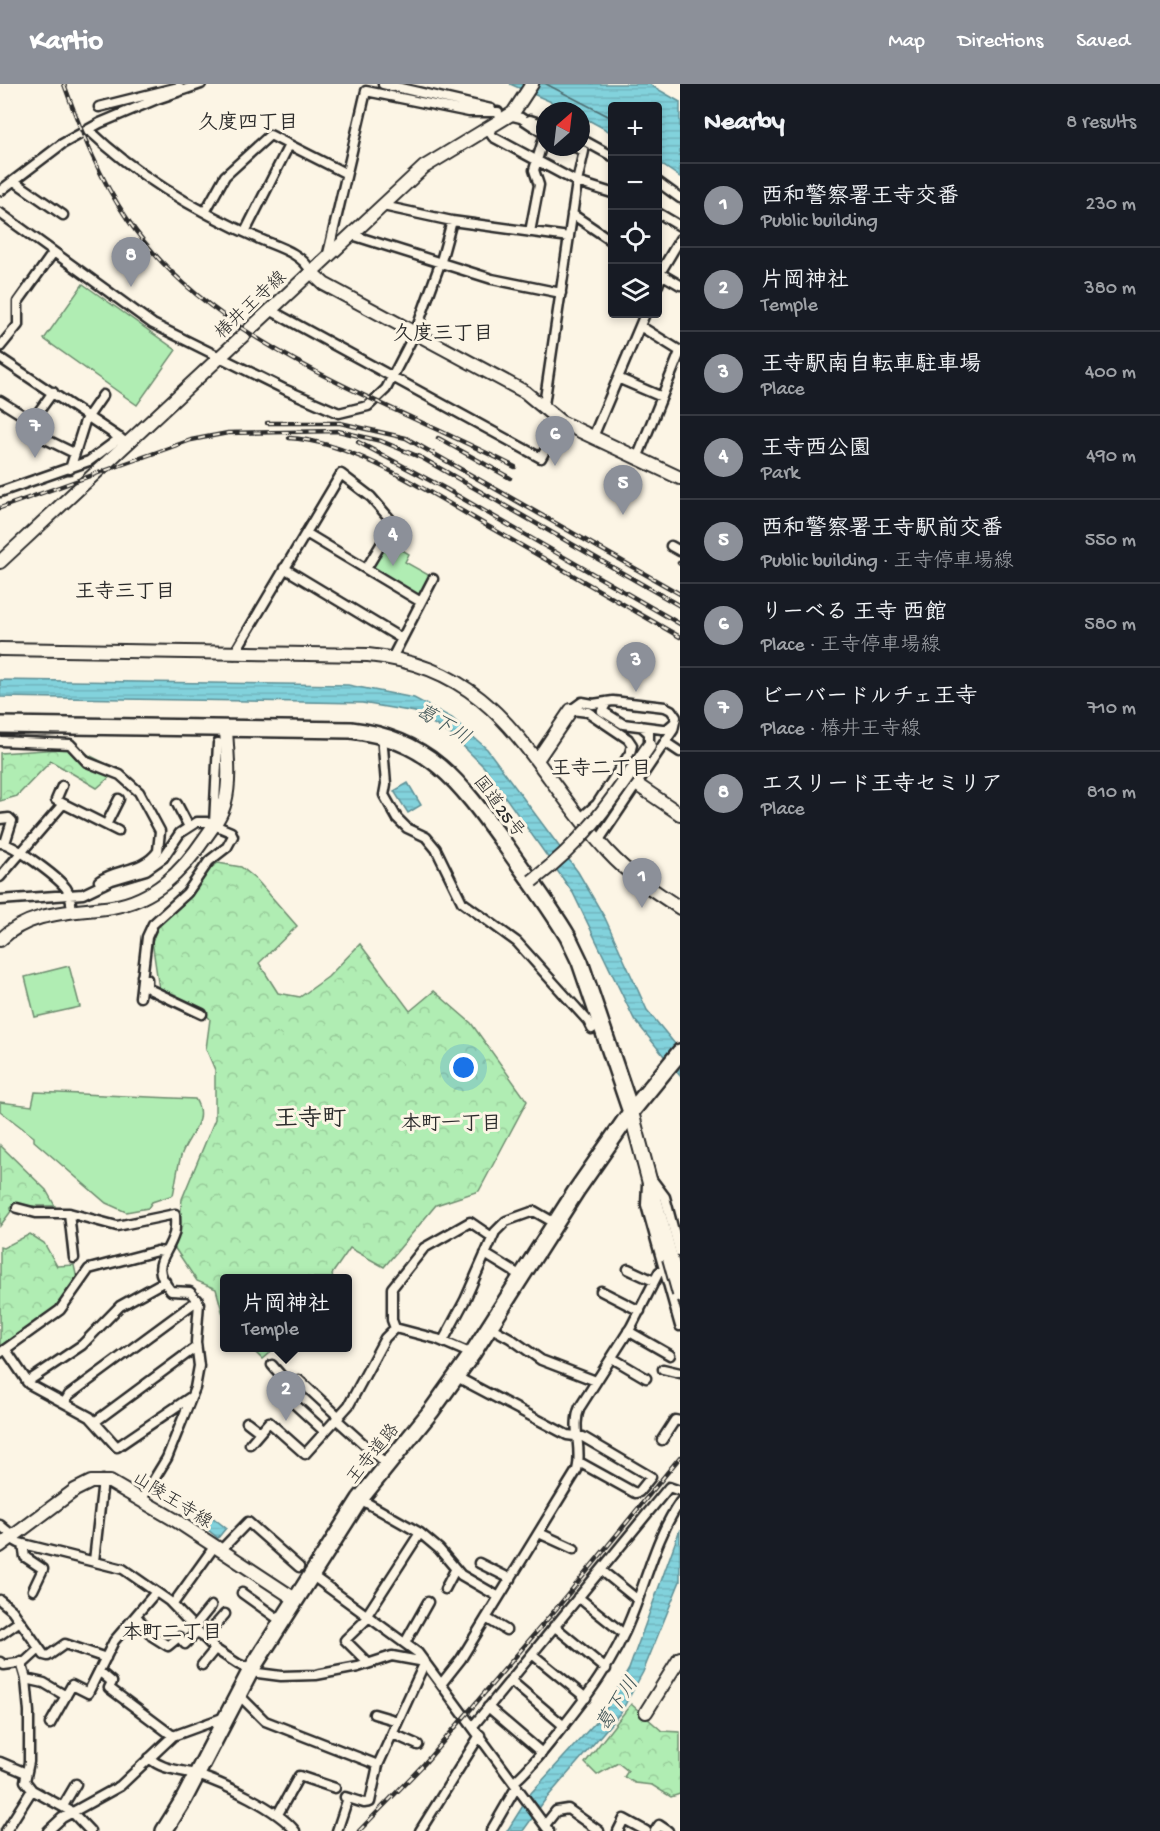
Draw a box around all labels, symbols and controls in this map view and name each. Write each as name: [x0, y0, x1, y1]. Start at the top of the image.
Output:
text: Kartio: [30, 26, 103, 59]
text: Map: [888, 30, 925, 55]
text: Directions: [958, 30, 1043, 55]
text: Saved: [1076, 30, 1130, 55]
north arrow: [536, 102, 590, 156]
map controls: [608, 102, 662, 318]
button: +: [608, 102, 662, 156]
text: Nearby: [704, 108, 785, 139]
district label: 久度四丁目: [198, 111, 298, 136]
text: 8 results: [1066, 112, 1136, 135]
button: −: [608, 156, 662, 210]
text: 西和警察署王寺交番: [761, 185, 959, 211]
text: 1: [719, 194, 728, 217]
text: 230 m: [1086, 194, 1136, 217]
button: locate: [608, 210, 662, 264]
text: Public building: [761, 211, 878, 234]
pin: 8: [112, 238, 150, 287]
button: layers: [608, 264, 662, 318]
street label: 椿井王寺線: [211, 267, 292, 344]
text: 片岡神社: [761, 269, 849, 295]
text: 2: [719, 278, 728, 301]
text: 380 m: [1084, 278, 1136, 301]
text: Temple: [761, 295, 818, 318]
district label: 久度三丁目: [393, 322, 493, 347]
text: 王寺駅南自転車駐車場: [761, 353, 981, 379]
text: 3: [718, 362, 729, 385]
text: 400 m: [1085, 362, 1136, 385]
text: Place: [761, 379, 805, 402]
pin: 7: [15, 408, 54, 458]
pin: 6: [536, 416, 574, 466]
text: 王寺西公園: [761, 437, 871, 463]
text: 4: [719, 446, 728, 469]
text: 490 m: [1086, 446, 1136, 469]
text: Park: [761, 463, 799, 486]
pin: 5: [604, 466, 642, 515]
pin: 4: [374, 516, 412, 566]
text: 西和警察署王寺駅前交番: [761, 517, 1003, 543]
text: 5: [718, 530, 729, 553]
text: 550 m: [1085, 530, 1136, 553]
text: Public building · 王寺停車場線: [761, 551, 1014, 574]
district label: 王寺三丁目: [75, 580, 175, 605]
text: りーべる 王寺 西館: [761, 601, 947, 627]
text: 6: [718, 614, 729, 637]
text: 580 m: [1084, 614, 1136, 637]
text: Place · 王寺停車場線: [761, 635, 940, 658]
pin: 3: [616, 642, 656, 692]
text: ビーバードルチェ王寺: [761, 685, 977, 711]
text: 7: [718, 698, 729, 721]
text: 710 m: [1087, 698, 1136, 721]
water label: 葛下川: [411, 699, 475, 751]
text: Place · 椿井王寺線: [761, 719, 920, 742]
district label: 王寺二丁目: [551, 757, 651, 782]
street label: 国道25号: [468, 772, 529, 843]
text: エスリード王寺セミリア: [761, 773, 1003, 799]
text: 8: [718, 782, 729, 805]
text: 810 m: [1087, 782, 1136, 805]
text: Place: [761, 799, 805, 822]
pin: 1: [622, 858, 662, 908]
your location: [449, 1053, 478, 1082]
district label: 王寺町: [274, 1105, 346, 1135]
district label: 本町一丁目: [401, 1112, 501, 1137]
popup: [220, 1274, 352, 1352]
text: 片岡神社: [242, 1293, 330, 1319]
text: Temple: [242, 1319, 299, 1342]
pin: 2: [266, 1372, 306, 1421]
street label: 王寺道路: [342, 1419, 405, 1489]
street label: 山陵王寺線: [128, 1468, 216, 1534]
district label: 本町二丁目: [122, 1621, 222, 1646]
water label: 葛下川: [591, 1672, 645, 1736]

